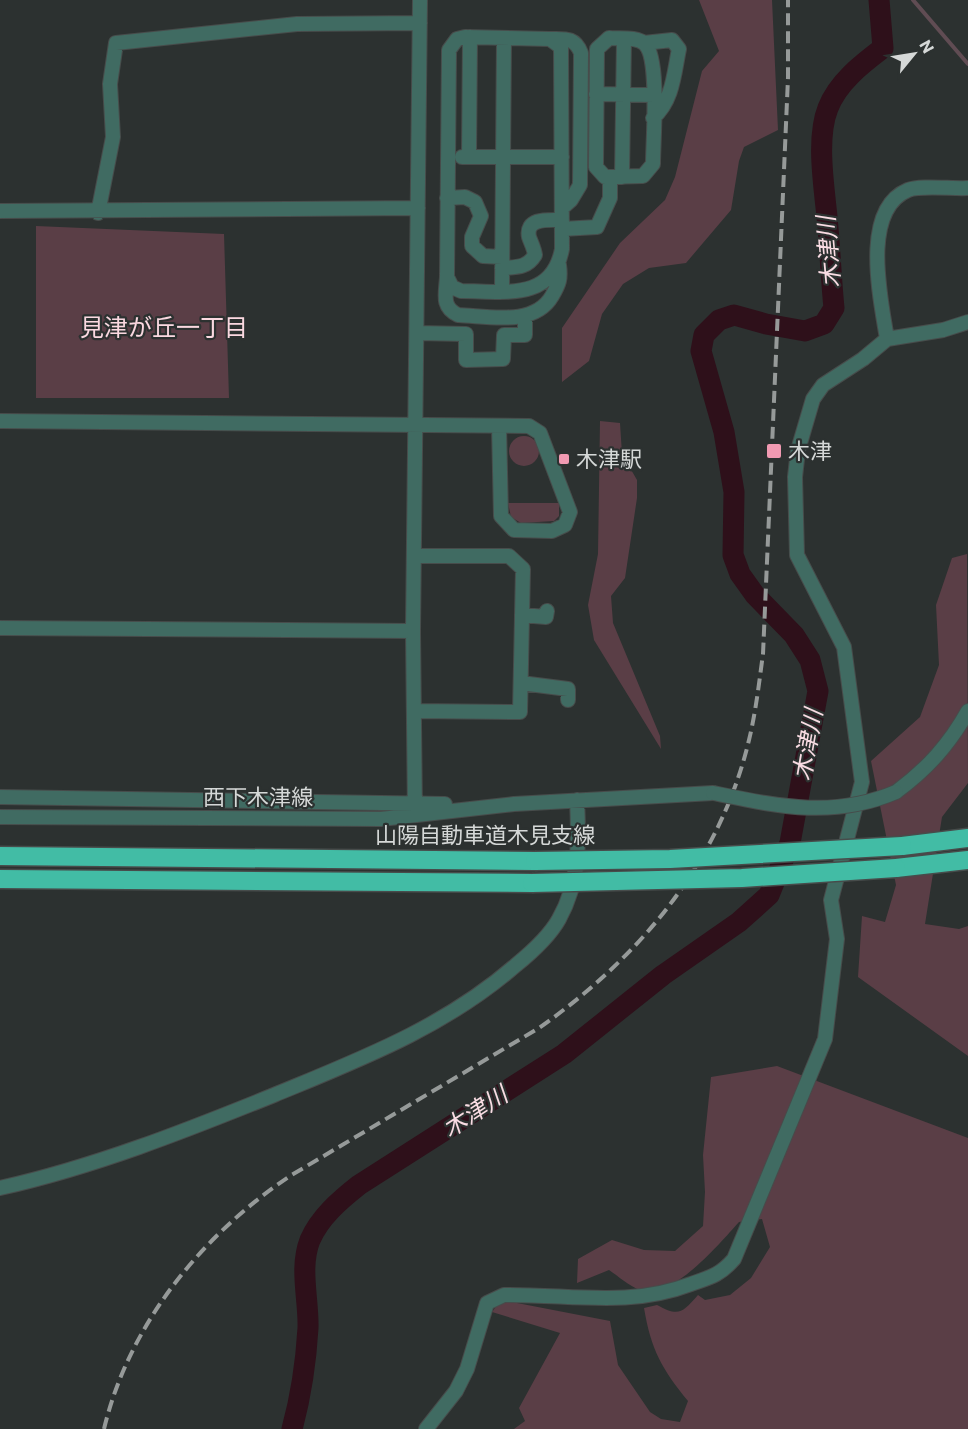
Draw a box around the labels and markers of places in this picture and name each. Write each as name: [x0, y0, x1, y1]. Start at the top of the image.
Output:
place label: 木津: [788, 437, 832, 464]
marker: 木津: [765, 442, 783, 460]
place label: 木津駅: [576, 445, 642, 472]
marker: 木津駅: [557, 452, 571, 466]

